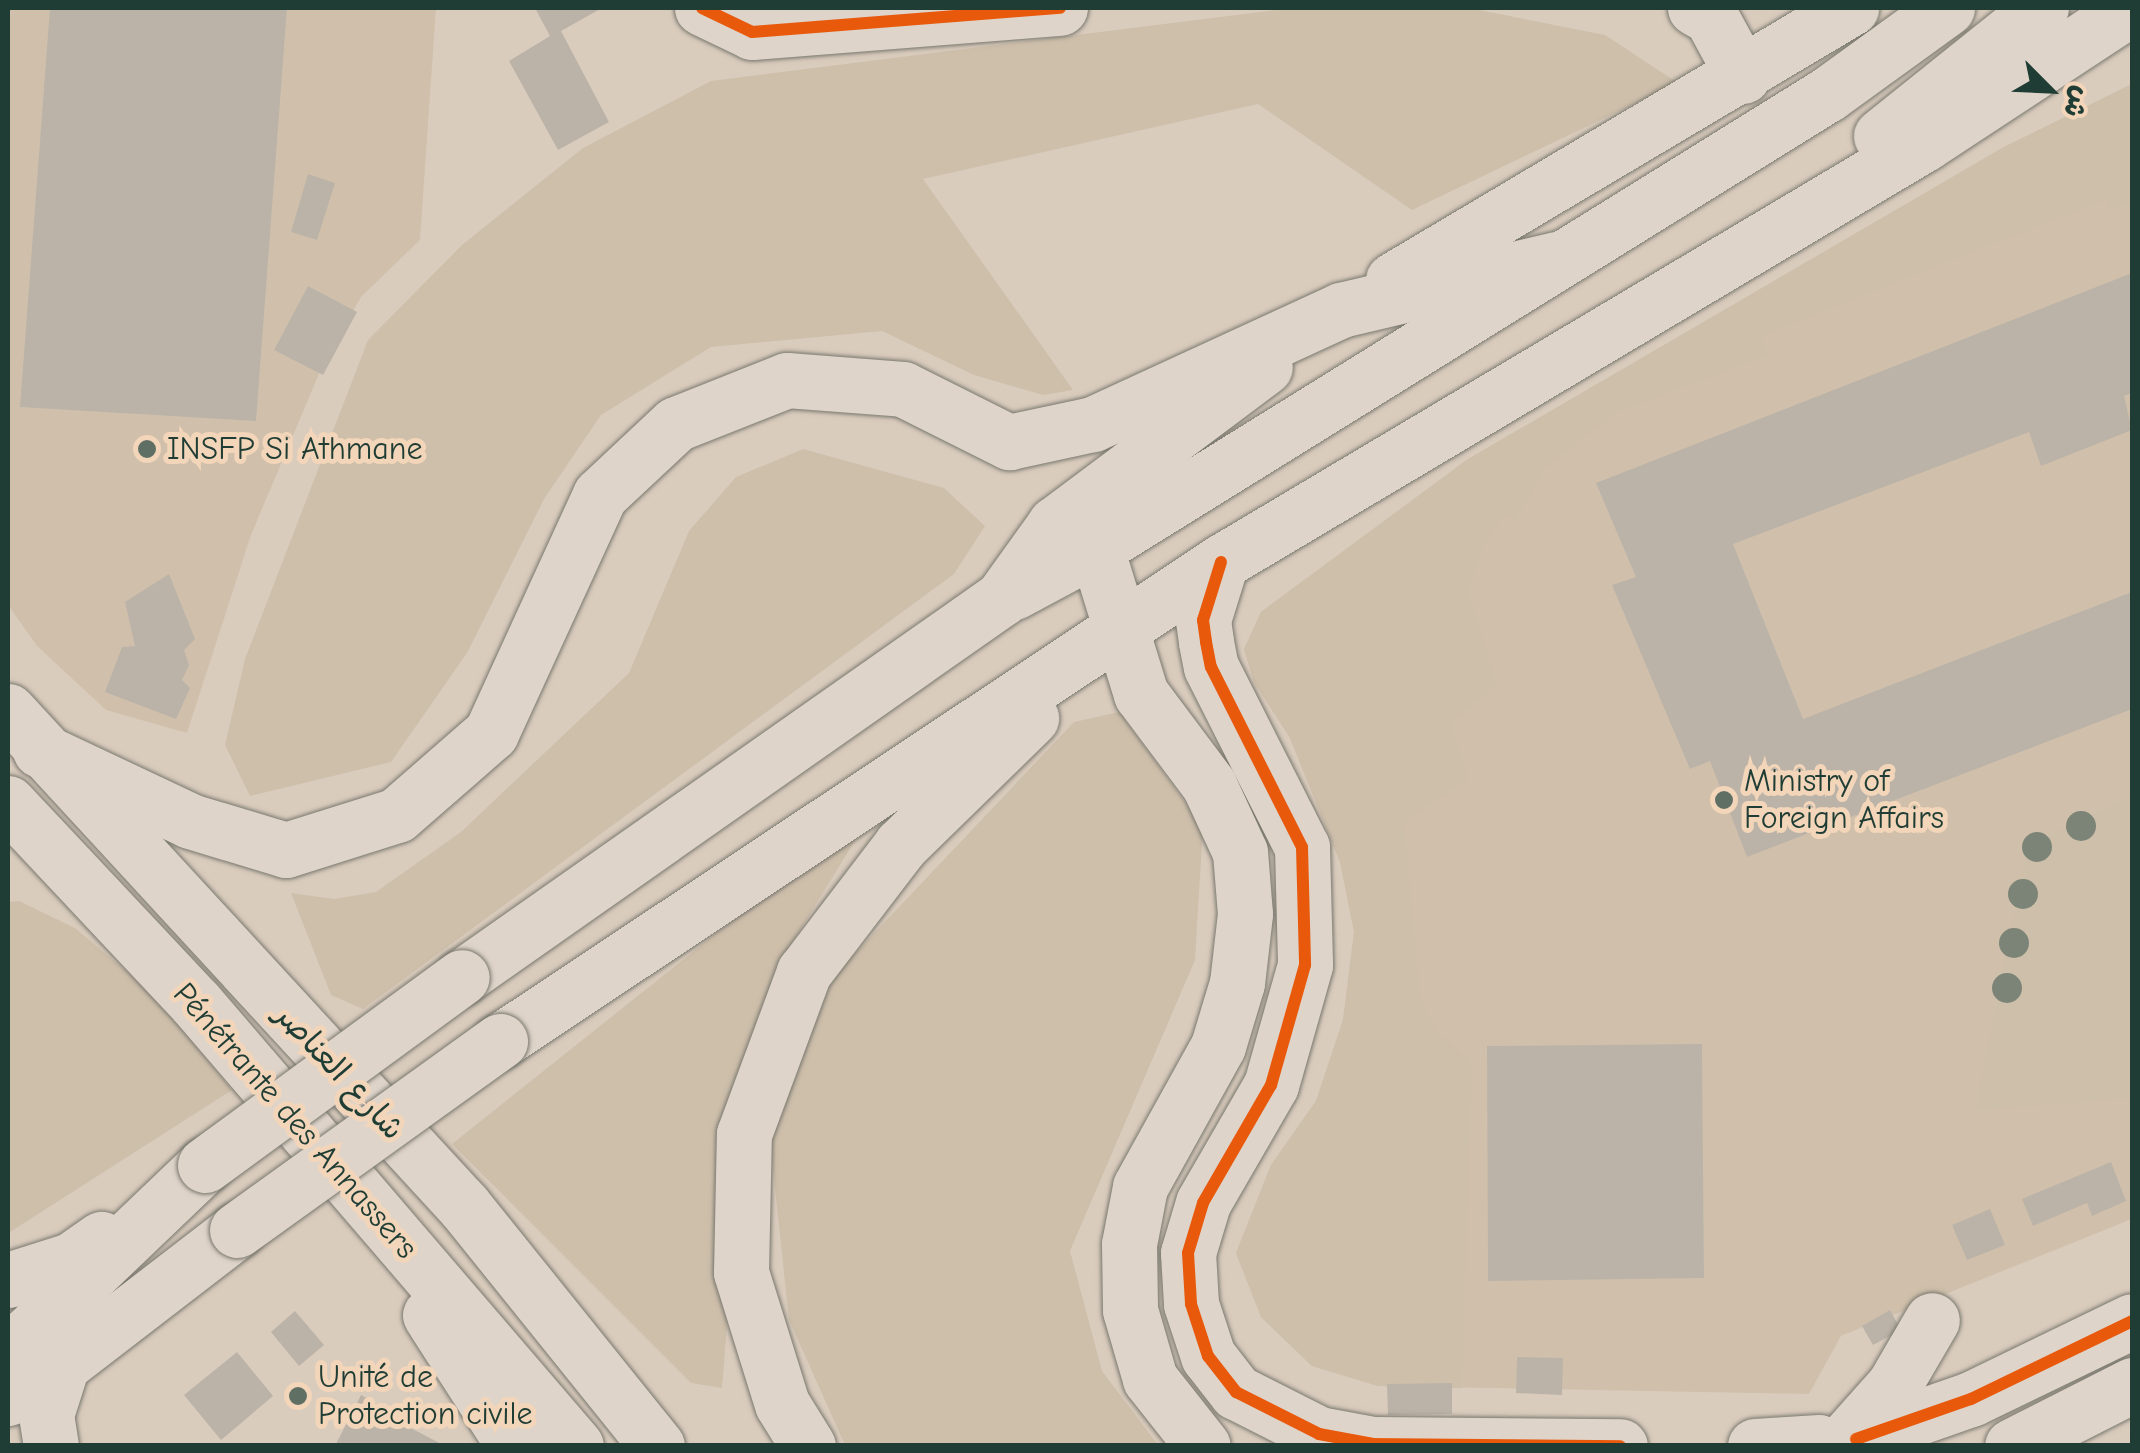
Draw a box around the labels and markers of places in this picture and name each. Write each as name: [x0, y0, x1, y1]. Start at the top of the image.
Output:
place label: INSFP Si Athmane: [167, 430, 423, 468]
marker: INSFP Si Athmane: [136, 438, 158, 460]
place label: Ministry of Foreign Affairs: [1744, 763, 1944, 838]
marker: Ministry of Foreign Affairs: [1713, 789, 1735, 811]
place label: Unité de Protection civile: [318, 1359, 532, 1434]
marker: Unité de Protection civile: [287, 1385, 309, 1407]

